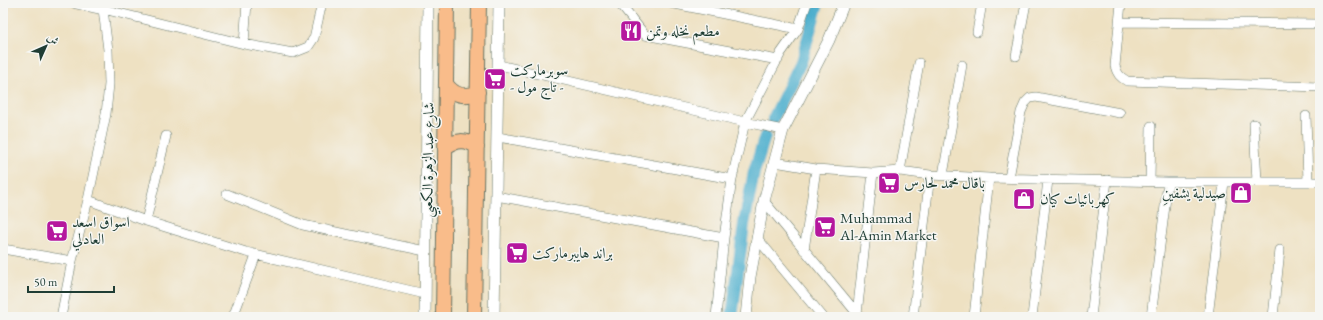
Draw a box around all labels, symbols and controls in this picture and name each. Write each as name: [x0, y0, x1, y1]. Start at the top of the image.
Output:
restaurant icon: مطعم نخله وتمن: [618, 18, 644, 44]
place label: مطعم نخله وتمن: [646, 21, 720, 45]
north arrow: [26, 26, 66, 66]
text: ش: [44, 30, 62, 48]
place label: سوبرماركت - تاج مول -: [510, 60, 568, 100]
supermarket icon: سوبرماركت - تاج مول -: [482, 66, 508, 92]
street label: شارع عبد الزهرة الكعبي: [417, 102, 443, 218]
supermarket icon: باقال محمد لحارس: [876, 170, 902, 196]
place label: باقال محمد لحارس: [904, 173, 985, 192]
shop icon: صيدلية يشفينِ: [1228, 180, 1254, 206]
place label: صيدلية يشفينِ: [1162, 183, 1226, 206]
shop icon: كهربائيات كيان: [1011, 186, 1037, 212]
place label: كهربائيات كيان: [1040, 189, 1115, 209]
place label: Muhammad Al-Amin Market: [839, 208, 937, 244]
place label: اسواق اسعد العادلي: [72, 212, 130, 251]
supermarket icon: Muhammad Al-Amin Market: [812, 214, 838, 240]
supermarket icon: اسواق اسعد العادلي: [44, 218, 70, 244]
supermarket icon: براند هايبرماركت: [504, 240, 530, 266]
place label: براند هايبرماركت: [532, 243, 613, 262]
scale bar: [28, 268, 114, 294]
text: 50 m: [34, 274, 58, 290]

